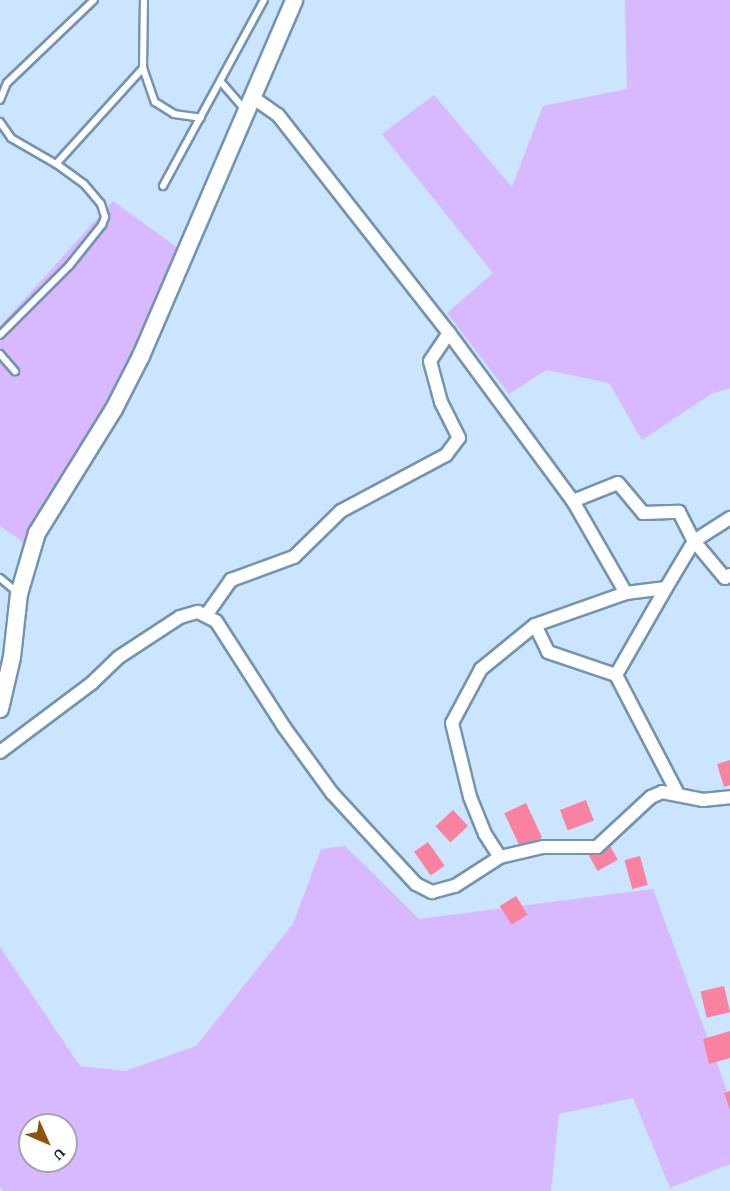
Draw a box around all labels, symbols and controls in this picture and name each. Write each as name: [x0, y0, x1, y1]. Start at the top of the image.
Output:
north arrow: [18, 1113, 78, 1173]
text: U: [50, 1145, 70, 1165]

